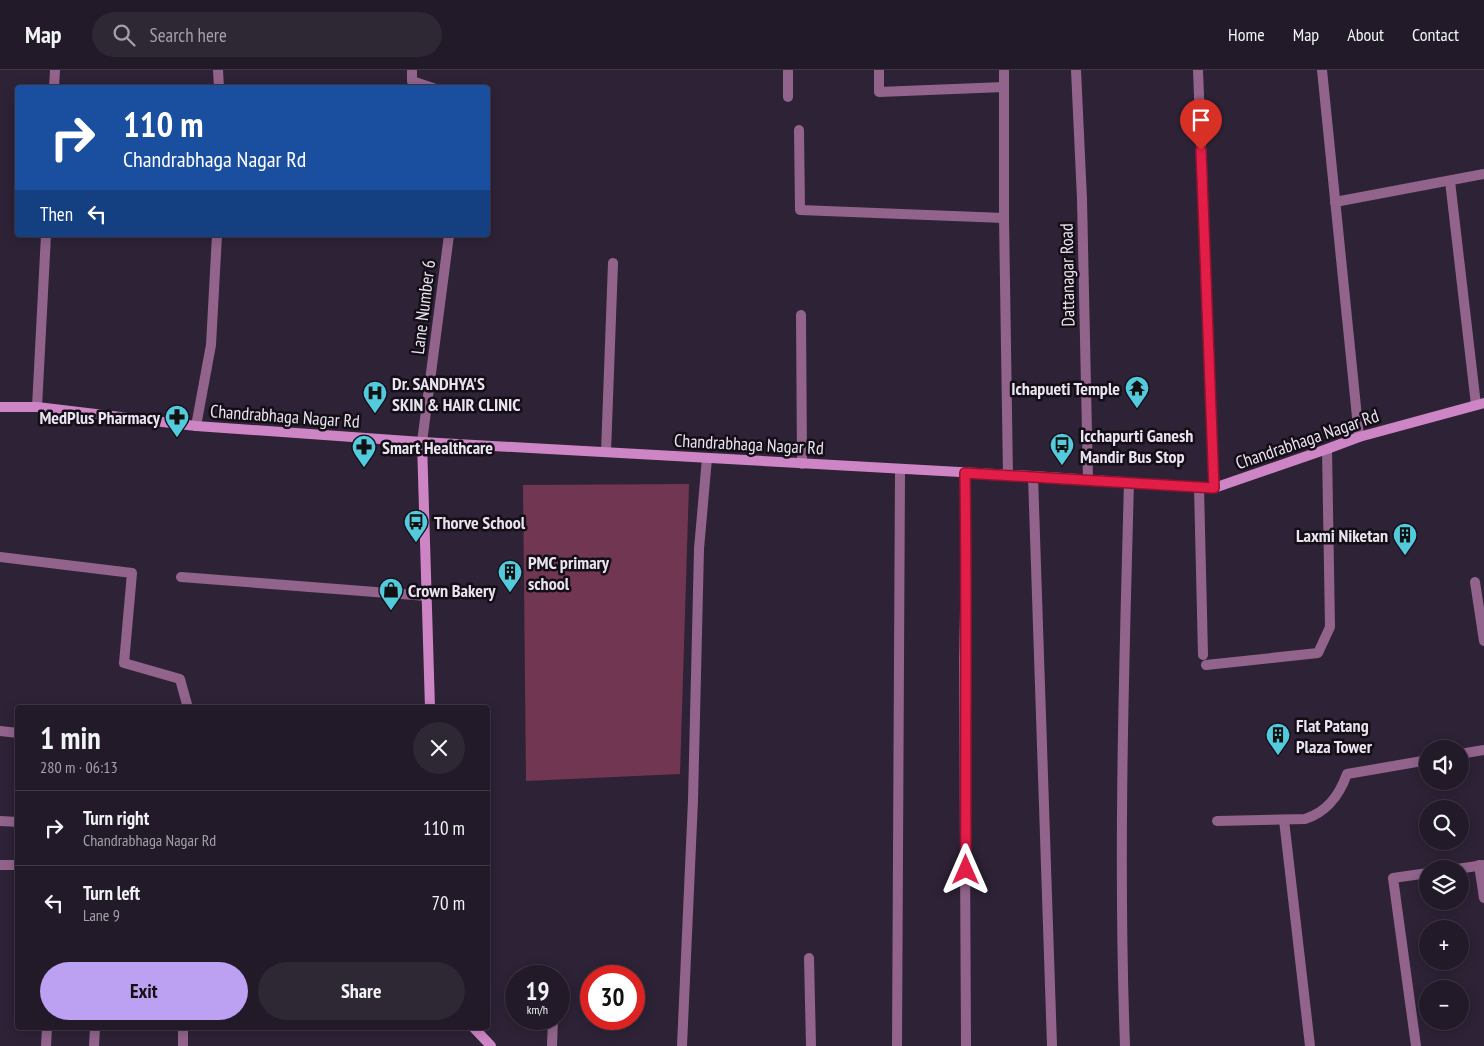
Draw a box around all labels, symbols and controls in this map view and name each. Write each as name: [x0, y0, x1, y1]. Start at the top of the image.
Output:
search box: [92, 12, 442, 57]
text: Map: [25, 19, 62, 50]
icon: search: [110, 21, 138, 49]
text: Search here: [150, 23, 227, 47]
text: Home: [1228, 23, 1265, 46]
text: Map: [1293, 23, 1319, 46]
text: About: [1347, 23, 1384, 46]
text: Contact: [1412, 23, 1459, 46]
pin: [1180, 99, 1222, 150]
text: 110 m: [123, 101, 204, 147]
icon: right: [40, 105, 105, 170]
icon: arrive: [1187, 106, 1215, 134]
text: Chandrabhaga Nagar Rd: [123, 145, 306, 173]
icon: left: [83, 200, 111, 228]
text: Then: [40, 202, 73, 226]
street label: Dattanagar Road: [1055, 223, 1079, 327]
street label: Lane Number 6: [406, 259, 440, 355]
place label: Dr. SANDHYA'S SKIN & HAIR CLINIC: [392, 372, 521, 416]
temple icon: Ichapueti Temple: [1124, 375, 1150, 409]
place label: Ichapueti Temple: [1011, 377, 1120, 400]
hospital icon: Dr. SANDHYA'S SKIN & HAIR CLINIC: [362, 380, 388, 414]
street label: Chandrabhaga Nagar Rd: [209, 399, 361, 433]
pharmacy icon: MedPlus Pharmacy: [164, 404, 190, 438]
street label: Chandrabhaga Nagar Rd: [1232, 404, 1382, 474]
place label: MedPlus Pharmacy: [39, 406, 161, 429]
place label: Icchapurti Ganesh Mandir Bus Stop: [1080, 424, 1193, 468]
street label: Chandrabhaga Nagar Rd: [674, 429, 824, 459]
bus stop icon: Icchapurti Ganesh Mandir Bus Stop: [1049, 432, 1075, 466]
pharmacy icon: Smart Healthcare: [351, 434, 377, 468]
place label: Smart Healthcare: [382, 436, 493, 459]
bus stop icon: Thorve School: [403, 509, 429, 543]
place label: Thorve School: [434, 511, 526, 534]
building icon: Laxmi Niketan: [1392, 522, 1418, 556]
place label: Laxmi Niketan: [1296, 524, 1388, 547]
place label: PMC primary school: [528, 551, 610, 595]
building icon: PMC primary school: [497, 559, 523, 593]
shop icon: Crown Bakery: [378, 577, 404, 611]
place label: Crown Bakery: [408, 579, 496, 602]
place label: Flat Patang Plaza Tower: [1296, 714, 1373, 758]
text: 1 min: [40, 718, 101, 757]
button: close: [413, 722, 465, 774]
building icon: Flat Patang Plaza Tower: [1265, 722, 1291, 756]
map controls: [1419, 740, 1469, 1030]
button: sound: [1419, 740, 1469, 790]
text: 280 m · 06:13: [40, 757, 118, 777]
button: search: [1419, 800, 1469, 850]
text: Turn right: [83, 806, 149, 830]
icon: right: [40, 814, 68, 842]
text: 110 m: [423, 816, 465, 840]
text: Chandrabhaga Nagar Rd: [83, 830, 216, 850]
position arrow: [939, 843, 991, 895]
button: layers: [1419, 860, 1469, 910]
text: Turn left: [83, 881, 140, 905]
icon: left: [40, 889, 68, 917]
text: 70 m: [432, 891, 465, 915]
text: Lane 9: [83, 905, 120, 925]
button: +: [1419, 920, 1469, 970]
button: Exit: [40, 962, 248, 1020]
button: Share: [258, 962, 465, 1020]
speed limit sign: 30: [580, 965, 645, 1030]
text: 19: [526, 975, 549, 1007]
button: −: [1419, 980, 1469, 1030]
text: km/h: [527, 1002, 548, 1017]

